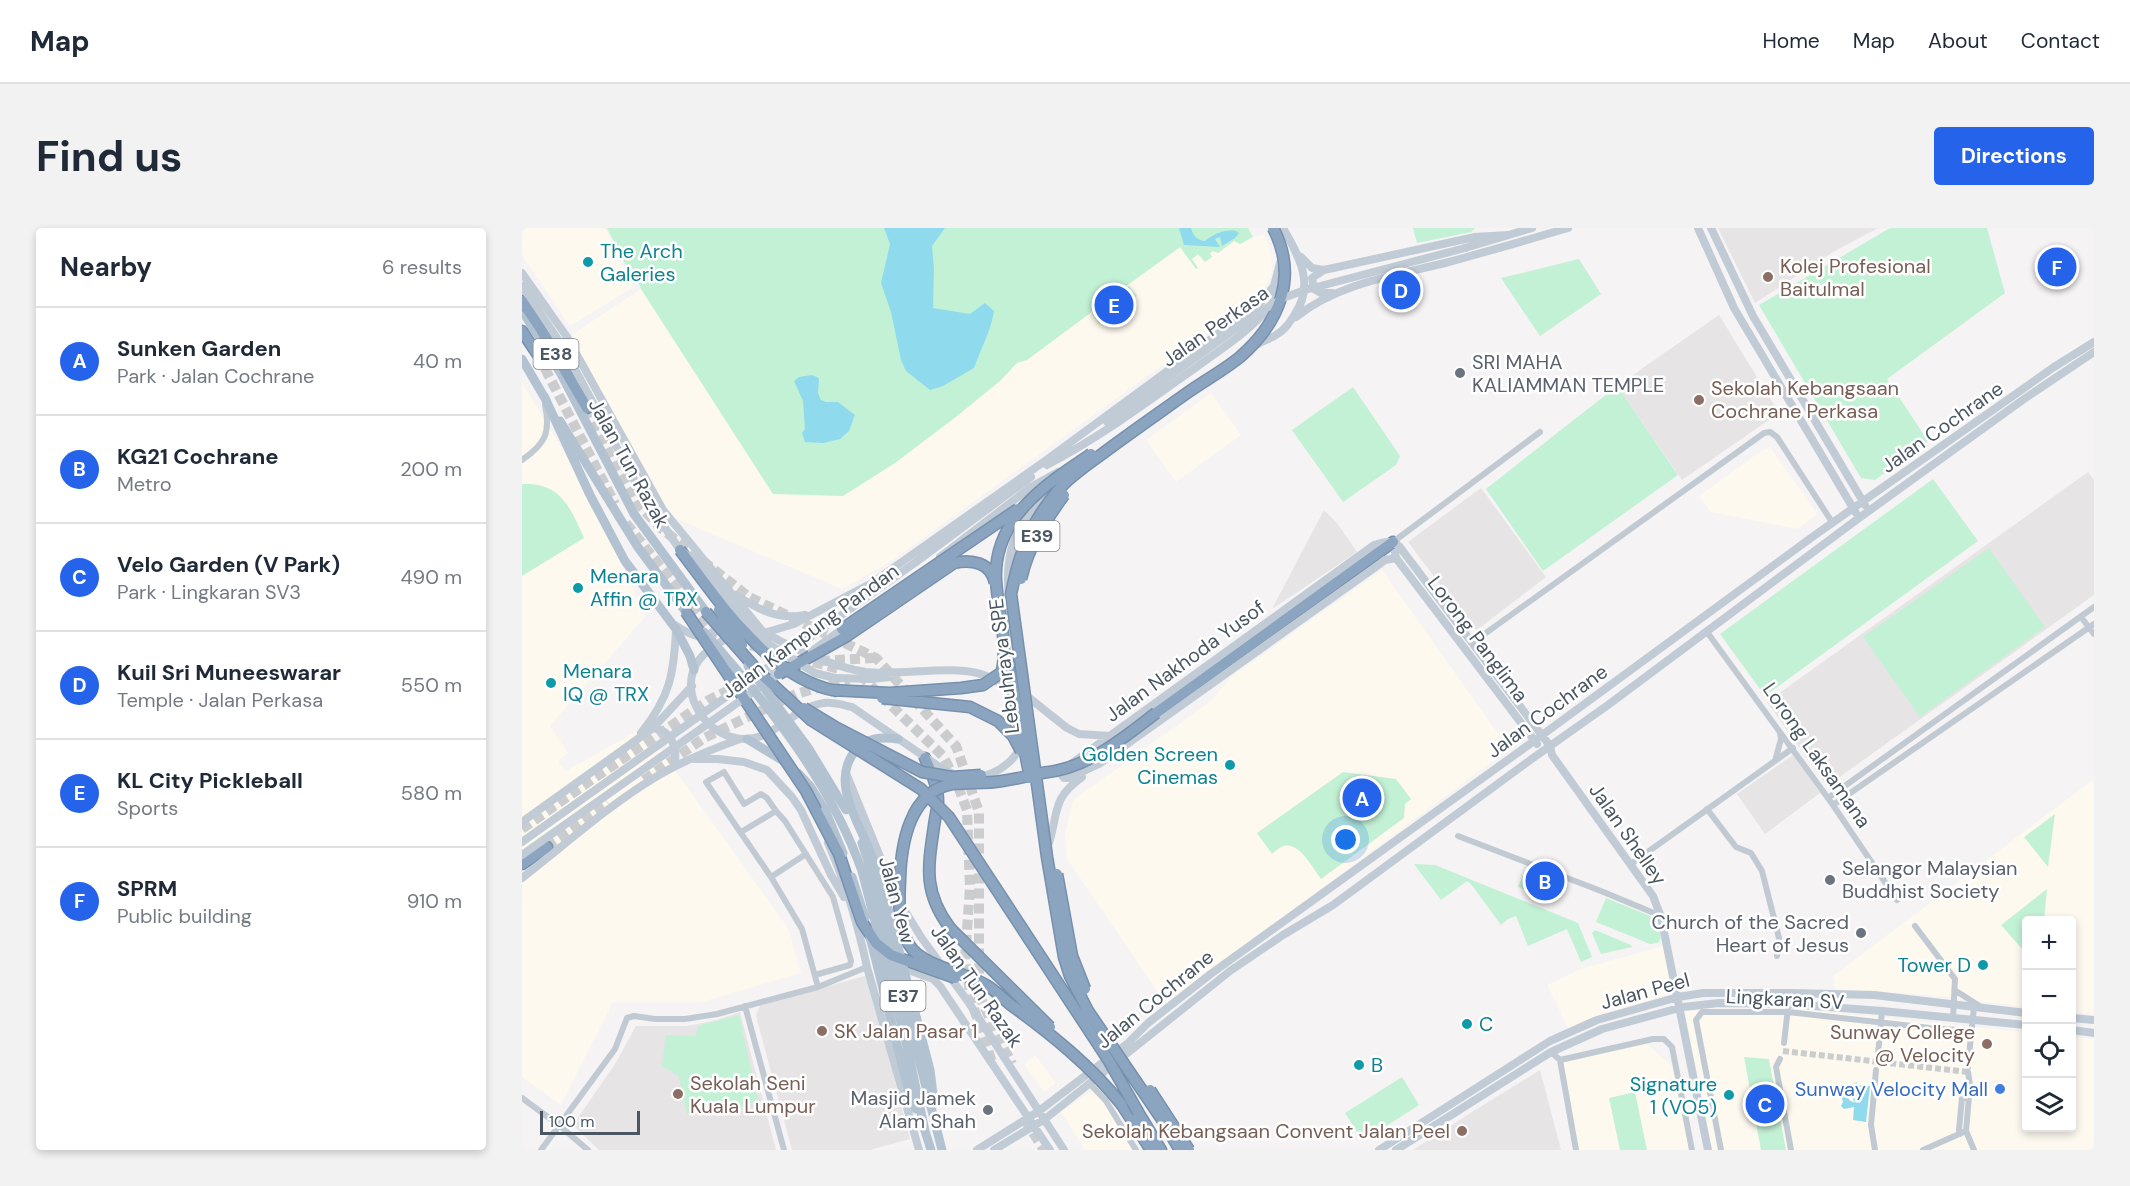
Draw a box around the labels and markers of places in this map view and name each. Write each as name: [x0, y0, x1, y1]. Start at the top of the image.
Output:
place label: The Arch Galeries: [600, 238, 683, 287]
pin: F: [2038, 244, 2077, 290]
place label: Kolej Profesional Baitulmal: [1780, 253, 1931, 302]
marker: The Arch Galeries: [581, 255, 595, 269]
pin: D: [1382, 268, 1420, 312]
marker: Kolej Profesional Baitulmal: [1761, 270, 1775, 284]
pin: E: [1094, 282, 1134, 328]
place label: SRI MAHA KALIAMMAN TEMPLE: [1472, 349, 1664, 398]
marker: SRI MAHA KALIAMMAN TEMPLE: [1453, 366, 1467, 380]
place label: Sekolah Kebangsaan Cochrane Perkasa: [1711, 375, 1899, 424]
marker: Sekolah Kebangsaan Cochrane Perkasa: [1692, 393, 1706, 407]
place label: Menara Affin @ TRX: [590, 563, 698, 612]
marker: Menara Affin @ TRX: [571, 581, 585, 595]
place label: Menara IQ @ TRX: [563, 658, 649, 707]
marker: Menara IQ @ TRX: [544, 676, 558, 690]
place label: Golden Screen Cinemas: [1082, 741, 1218, 790]
marker: Golden Screen Cinemas: [1223, 758, 1237, 772]
pin: A: [1342, 776, 1382, 820]
place label: Selangor Malaysian Buddhist Society: [1842, 855, 2018, 904]
pin: B: [1526, 858, 1564, 904]
marker: Selangor Malaysian Buddhist Society: [1823, 873, 1837, 887]
place label: Church of the Sacred Heart of Jesus: [1652, 909, 1849, 958]
marker: Church of the Sacred Heart of Jesus: [1854, 926, 1868, 940]
place label: Tower D: [1897, 952, 1971, 978]
marker: Tower D: [1976, 958, 1990, 972]
place label: C: [1479, 1011, 1493, 1037]
marker: C: [1460, 1017, 1474, 1031]
place label: SK Jalan Pasar 1: [834, 1018, 978, 1044]
place label: Sunway College @ Velocity: [1830, 1019, 1975, 1068]
marker: SK Jalan Pasar 1: [815, 1024, 829, 1038]
marker: Sunway College @ Velocity: [1980, 1037, 1994, 1051]
place label: B: [1371, 1052, 1383, 1078]
marker: B: [1352, 1058, 1366, 1072]
place label: Sekolah Seni Kuala Lumpur: [690, 1070, 816, 1119]
place label: Signature 1 (VO5): [1630, 1071, 1717, 1120]
place label: Sunway Velocity Mall: [1795, 1076, 1988, 1102]
pin: C: [1746, 1082, 1784, 1126]
marker: Sunway Velocity Mall: [1993, 1082, 2007, 1096]
place label: Masjid Jamek Alam Shah: [851, 1085, 976, 1134]
marker: Sekolah Seni Kuala Lumpur: [671, 1087, 685, 1101]
marker: Signature 1 (VO5): [1722, 1088, 1736, 1102]
marker: Masjid Jamek Alam Shah: [981, 1103, 995, 1117]
place label: Sekolah Kebangsaan Convent Jalan Peel: [1082, 1118, 1450, 1144]
marker: Sekolah Kebangsaan Convent Jalan Peel: [1455, 1124, 1469, 1138]

